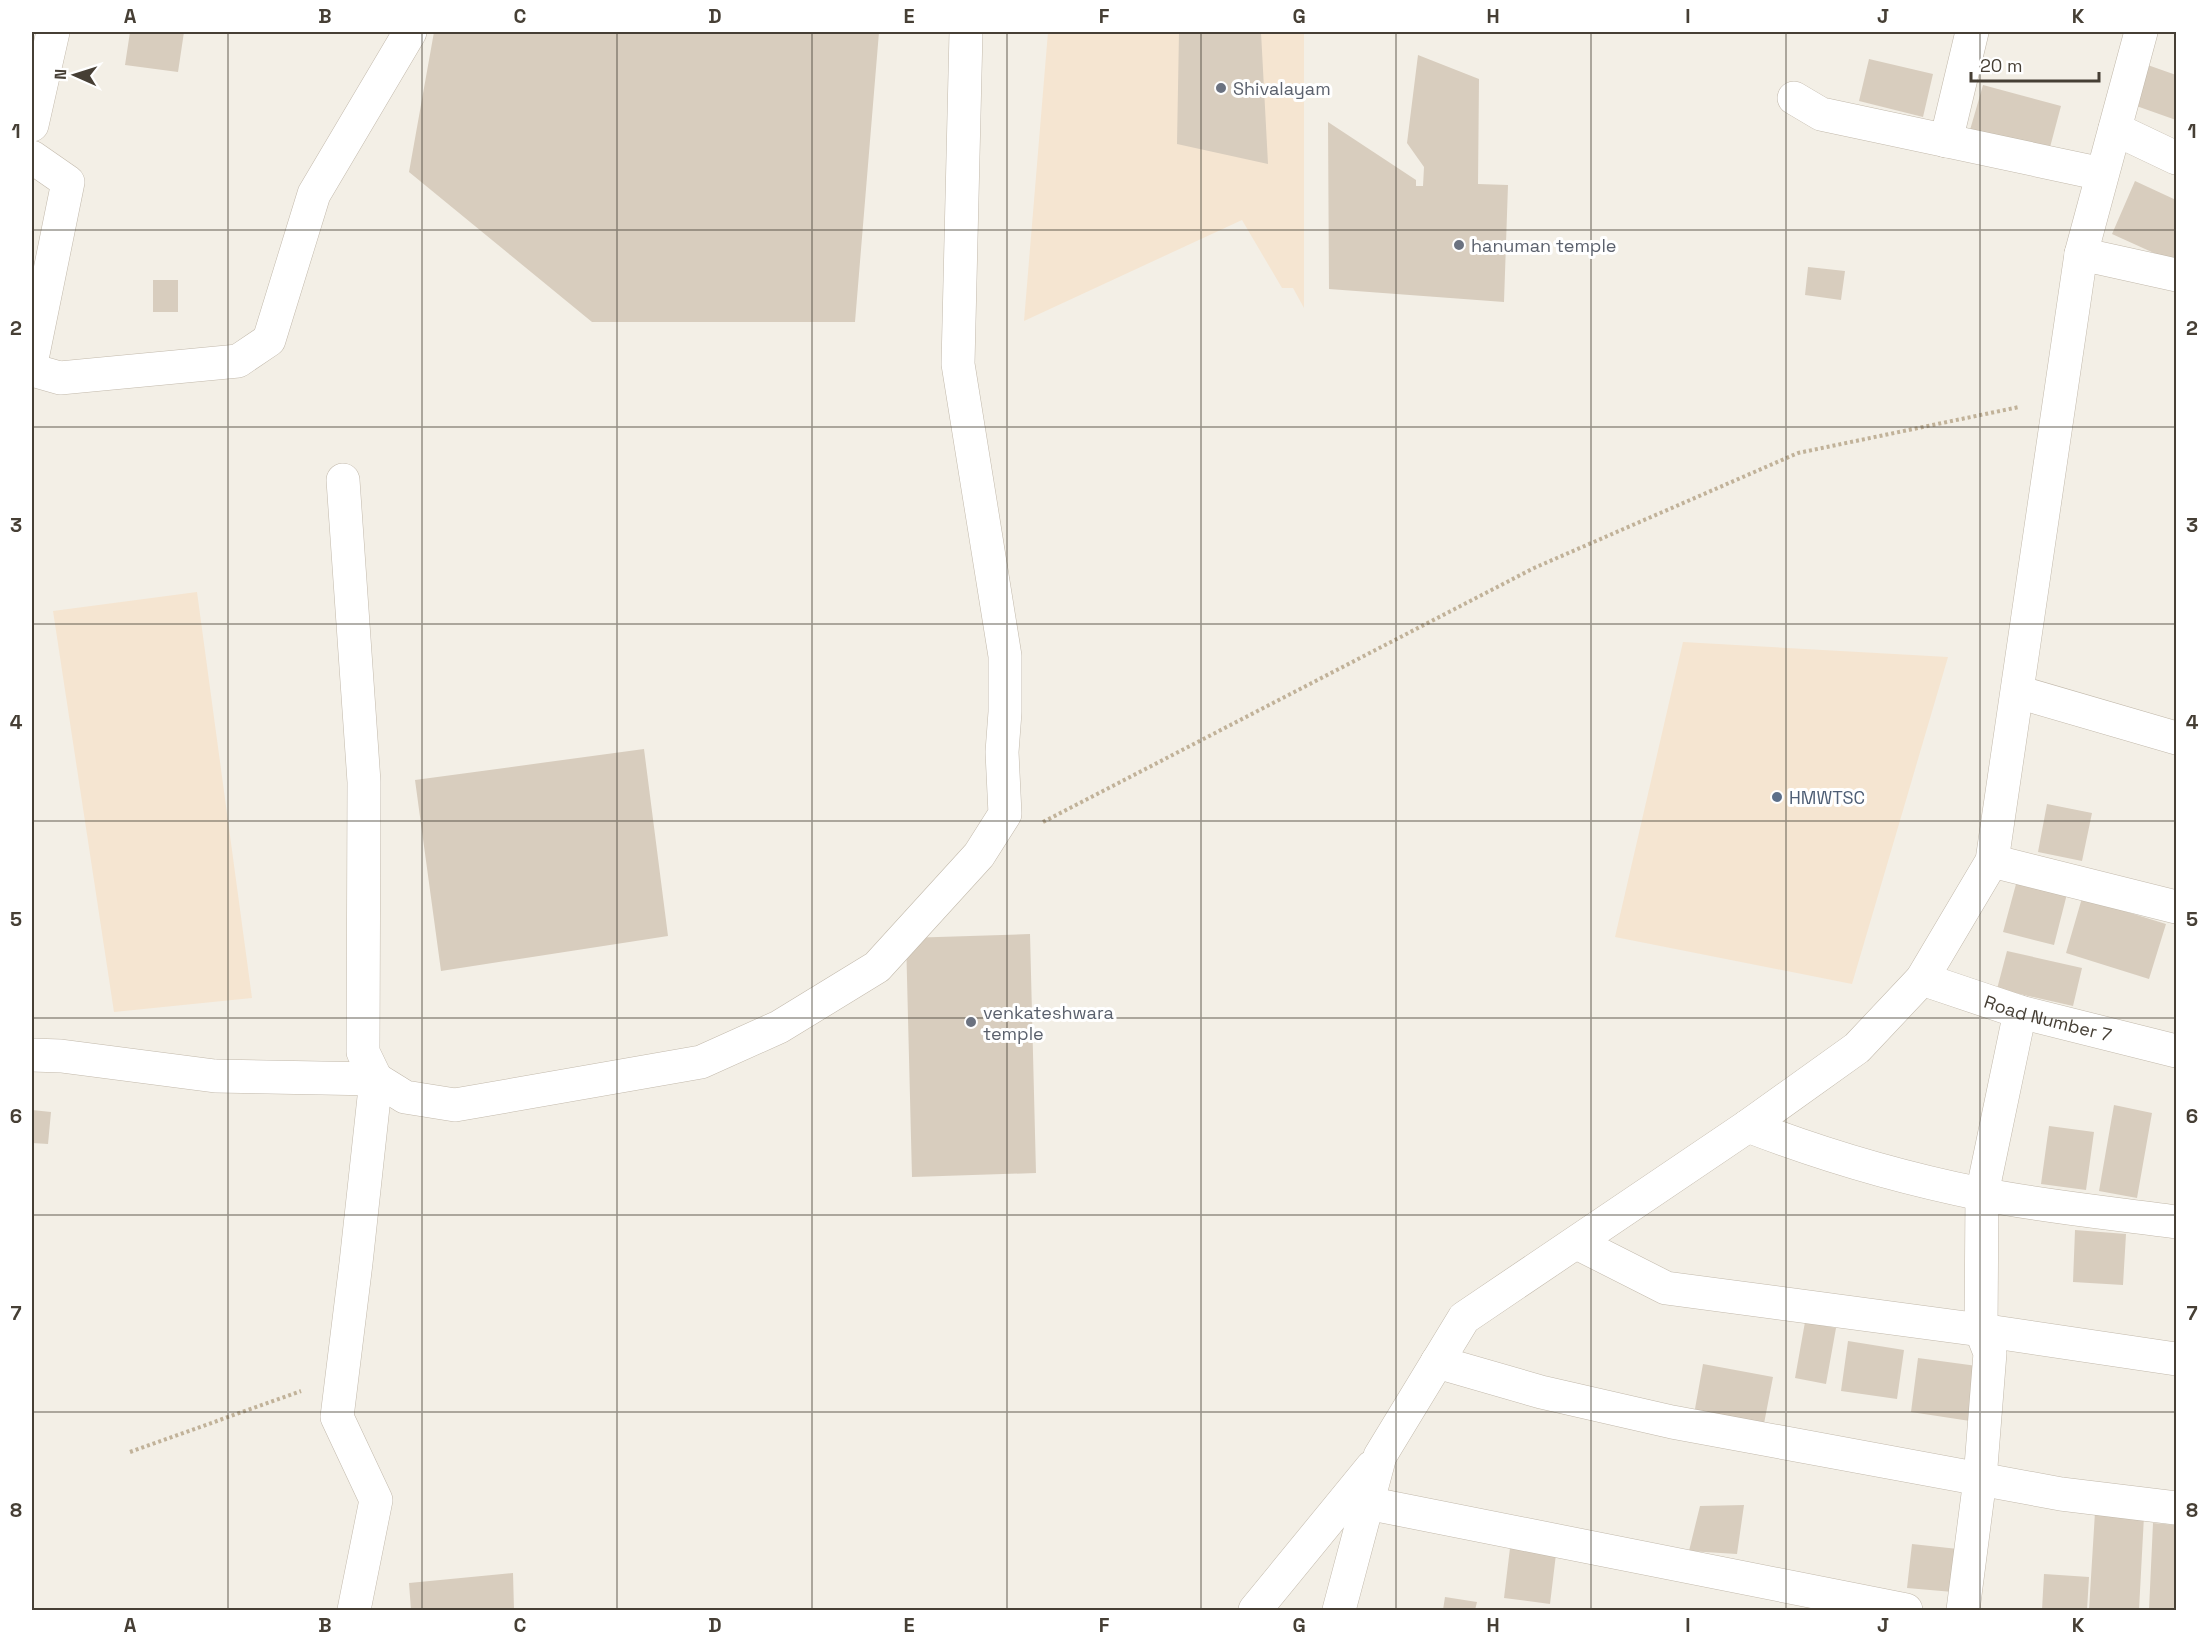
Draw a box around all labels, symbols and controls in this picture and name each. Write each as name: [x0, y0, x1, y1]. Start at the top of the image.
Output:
text: A: [124, 3, 137, 29]
text: B: [318, 3, 332, 29]
text: C: [514, 3, 527, 29]
text: D: [708, 3, 722, 29]
text: E: [903, 3, 915, 29]
text: F: [1099, 3, 1110, 29]
text: G: [1292, 3, 1306, 29]
text: H: [1486, 3, 1500, 29]
text: I: [1685, 3, 1691, 29]
text: J: [1877, 3, 1889, 29]
text: K: [2072, 3, 2085, 29]
north arrow: [45, 45, 105, 105]
scale bar: [1971, 45, 2098, 83]
text: 20 m: [1980, 54, 2023, 77]
text: N: [50, 68, 71, 80]
place label: Shivalayam: [1233, 77, 1331, 100]
marker: Shivalayam: [1214, 81, 1228, 95]
text: 1: [11, 118, 21, 144]
text: 1: [2187, 118, 2197, 144]
place label: hanuman temple: [1471, 234, 1617, 257]
marker: hanuman temple: [1452, 238, 1466, 252]
text: 2: [10, 315, 22, 341]
text: 2: [2186, 315, 2198, 341]
text: 3: [10, 512, 22, 538]
text: 3: [2186, 512, 2198, 538]
text: 4: [10, 709, 23, 735]
text: 4: [2186, 709, 2199, 735]
place label: HMWTSC: [1789, 786, 1865, 809]
marker: HMWTSC: [1770, 790, 1784, 804]
text: 5: [10, 906, 22, 932]
text: 5: [2186, 906, 2198, 932]
street label: Road Number 7: [1981, 989, 2114, 1046]
place label: venkateshwara temple: [983, 1001, 1114, 1045]
marker: venkateshwara temple: [964, 1015, 978, 1029]
text: 6: [10, 1103, 22, 1129]
text: 6: [2186, 1103, 2198, 1129]
text: 7: [10, 1300, 22, 1326]
text: 7: [2186, 1300, 2198, 1326]
text: 8: [10, 1497, 22, 1523]
text: 8: [2186, 1497, 2198, 1523]
text: A: [124, 1612, 137, 1638]
text: B: [318, 1612, 332, 1638]
text: C: [514, 1612, 527, 1638]
text: D: [708, 1612, 722, 1638]
text: E: [903, 1612, 915, 1638]
text: F: [1099, 1612, 1110, 1638]
text: G: [1292, 1612, 1306, 1638]
text: H: [1486, 1612, 1500, 1638]
text: I: [1685, 1612, 1691, 1638]
text: J: [1877, 1612, 1889, 1638]
text: K: [2072, 1612, 2085, 1638]

